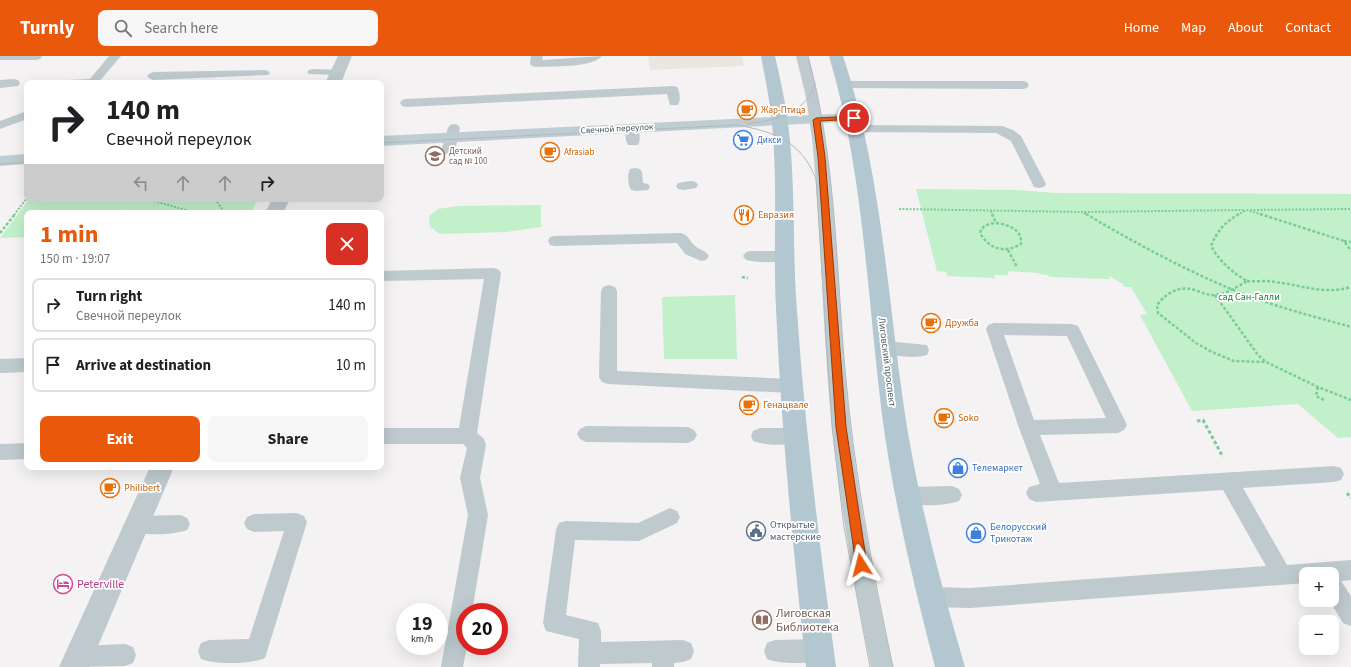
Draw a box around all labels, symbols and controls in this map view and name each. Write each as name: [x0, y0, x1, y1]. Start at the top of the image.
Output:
search box: [98, 10, 378, 46]
text: Turnly: [20, 15, 74, 42]
icon: search: [112, 17, 134, 39]
text: Search here: [144, 18, 218, 39]
text: Home: [1124, 18, 1159, 38]
text: Map: [1181, 18, 1206, 38]
text: About: [1228, 18, 1263, 38]
text: Contact: [1285, 18, 1331, 38]
text: 140 m: [106, 90, 180, 130]
icon: right: [40, 96, 92, 148]
cafe icon: Жар-Птица: [736, 99, 758, 121]
pin: [837, 101, 871, 135]
place label: Жар-Птица: [761, 104, 805, 117]
icon: arrive: [843, 107, 865, 129]
street label: Свечной переулок: [580, 121, 654, 137]
text: Свечной переулок: [106, 127, 252, 152]
supermarket icon: Дикси: [732, 129, 754, 151]
place label: Дикси: [757, 134, 781, 147]
cafe icon: Afrasiab: [539, 141, 561, 163]
school or university icon: Детский сад № 100: [424, 145, 446, 167]
place label: Детский сад № 100: [449, 145, 488, 168]
place label: Afrasiab: [564, 146, 594, 159]
icon: left: [130, 172, 152, 194]
icon: ahead: [172, 172, 194, 194]
icon: ahead: [214, 172, 236, 194]
icon: right: [256, 172, 278, 194]
restaurant icon: Евразия: [733, 204, 755, 226]
place label: Евразия: [758, 208, 794, 222]
text: 1 min: [40, 217, 98, 252]
button: close: [326, 223, 368, 265]
text: 150 m · 19:07: [40, 250, 110, 268]
text: Turn right: [76, 286, 142, 307]
park label: сад Сан-Галли: [1218, 290, 1280, 304]
icon: right: [42, 294, 64, 316]
text: 140 m: [328, 295, 366, 316]
text: Свечной переулок: [76, 307, 181, 325]
cafe icon: Дружба: [920, 312, 942, 334]
place label: Дружба: [945, 316, 979, 330]
street label: Лиговский проспект: [875, 317, 899, 408]
icon: arrive: [42, 354, 64, 376]
text: Arrive at destination: [76, 355, 211, 376]
text: 10 m: [336, 355, 366, 376]
cafe icon: Генацвале: [738, 394, 760, 416]
place label: Генацвале: [763, 398, 809, 412]
cafe icon: Soko: [933, 407, 955, 429]
place label: Soko: [958, 411, 979, 425]
button: Exit: [40, 416, 200, 462]
button: Share: [208, 416, 368, 462]
shop icon: Телемаркет: [947, 457, 969, 479]
place label: Телемаркет: [972, 461, 1023, 475]
cafe icon: Philibert: [99, 477, 121, 499]
place label: Philibert: [124, 481, 161, 495]
place label: Открытые мастерские: [770, 518, 821, 544]
public building icon: Открытые мастерские: [745, 520, 767, 542]
place label: Белорусский Трикотаж: [990, 520, 1047, 546]
shop icon: Белорусский Трикотаж: [965, 522, 987, 544]
position arrow: [840, 544, 882, 586]
map controls: [1299, 567, 1339, 655]
button: +: [1299, 567, 1339, 607]
hotel icon: Peterville: [52, 573, 74, 595]
place label: Peterville: [77, 576, 124, 593]
speed limit sign: 20: [456, 603, 508, 655]
place label: Лиговская Библиотека: [776, 605, 839, 636]
library icon: Лиговская Библиотека: [751, 609, 773, 631]
text: 19: [411, 610, 433, 638]
button: −: [1299, 615, 1339, 655]
text: km/h: [411, 632, 433, 646]

